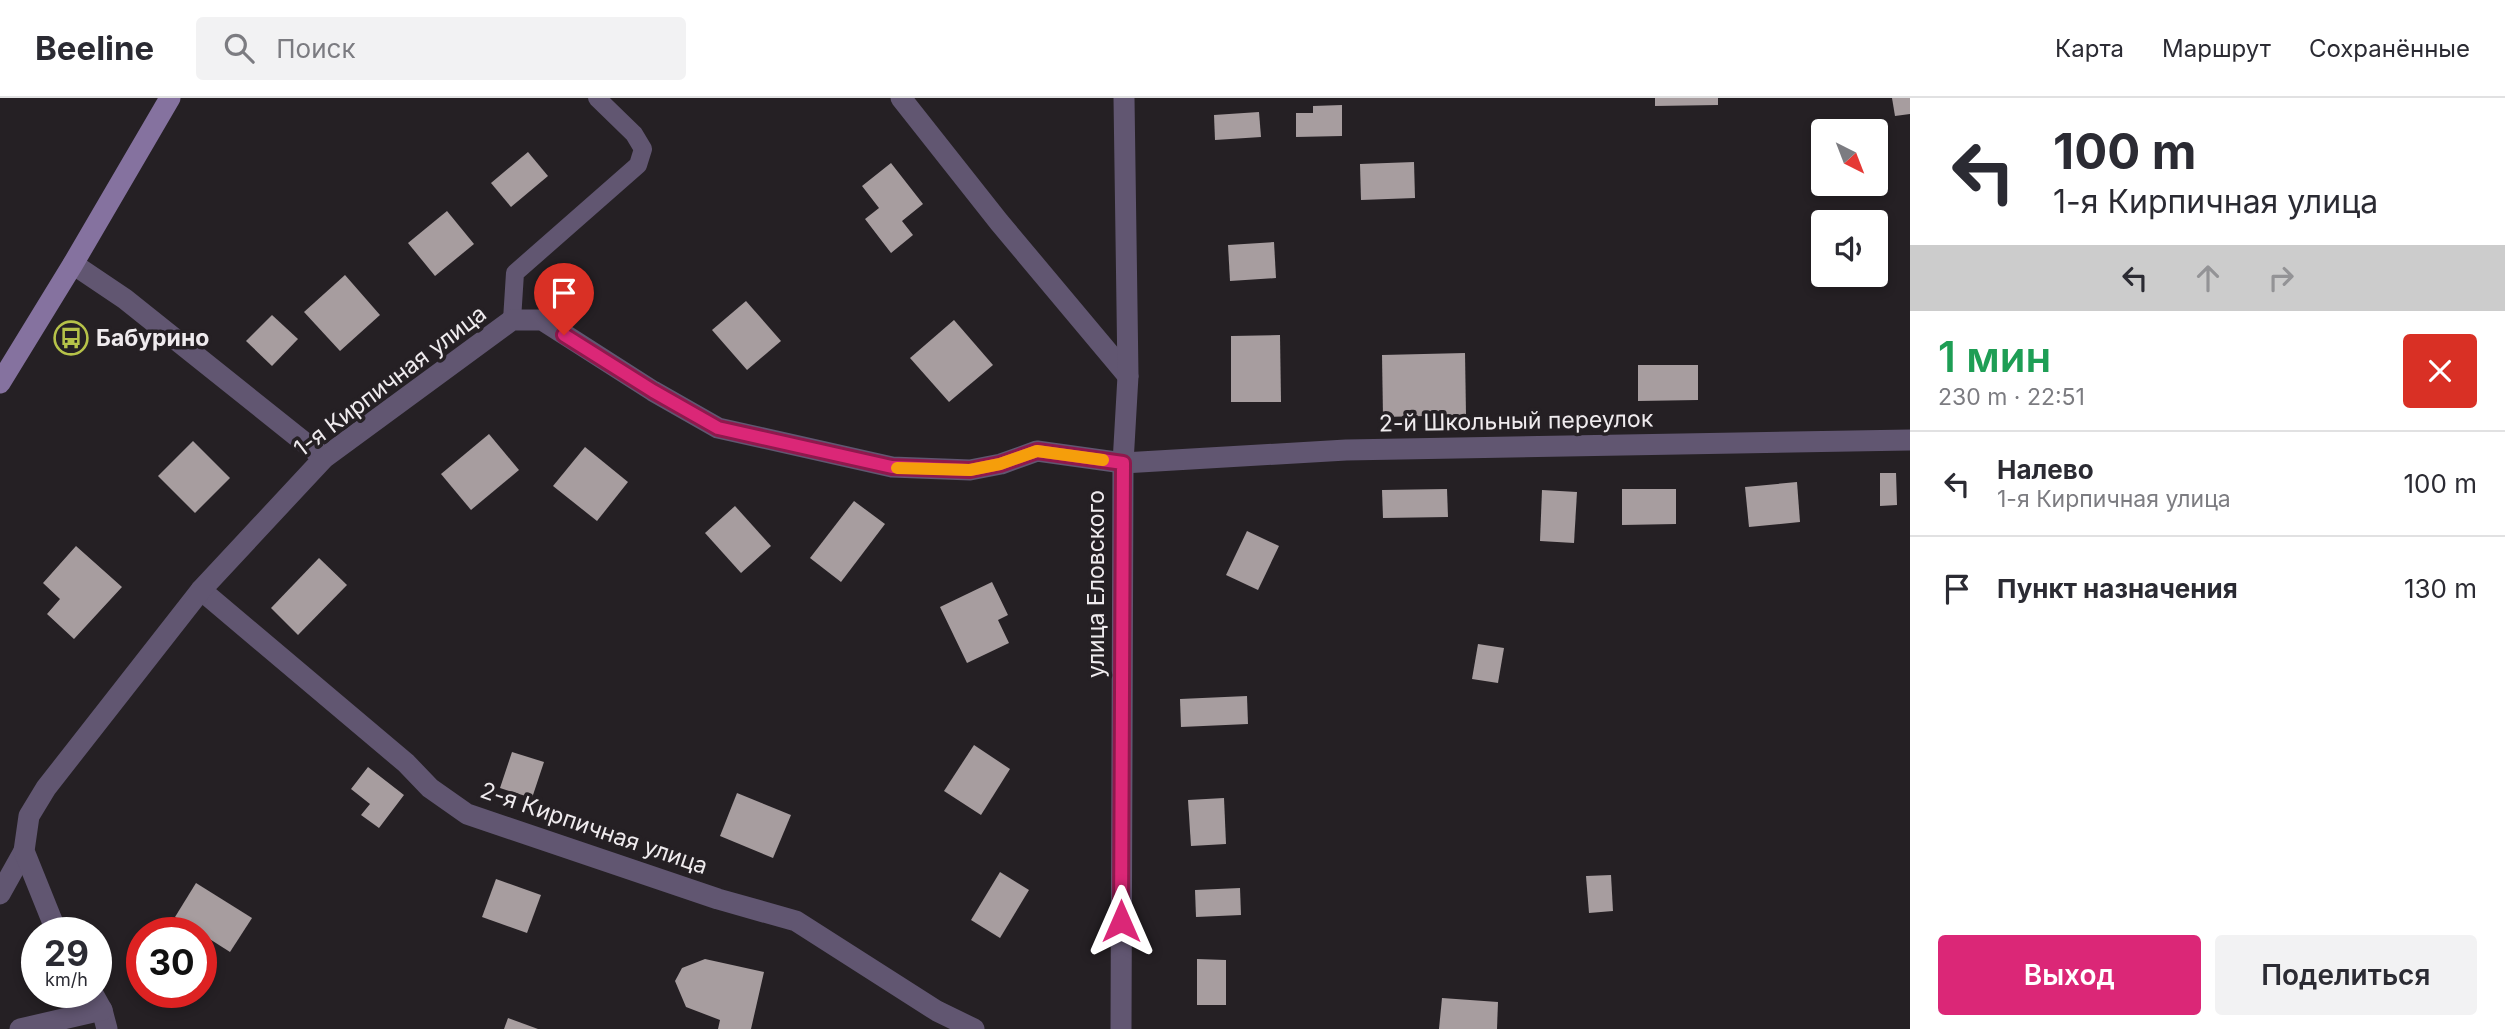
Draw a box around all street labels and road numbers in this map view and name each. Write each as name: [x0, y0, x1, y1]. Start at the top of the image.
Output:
street label: 1-я Кирпичная улица: [288, 299, 492, 463]
street label: 2-й Школьный переулок: [1379, 405, 1654, 437]
street label: улица Еловского: [1082, 490, 1110, 678]
street label: 2-я Кирпичная улица: [477, 776, 711, 880]

